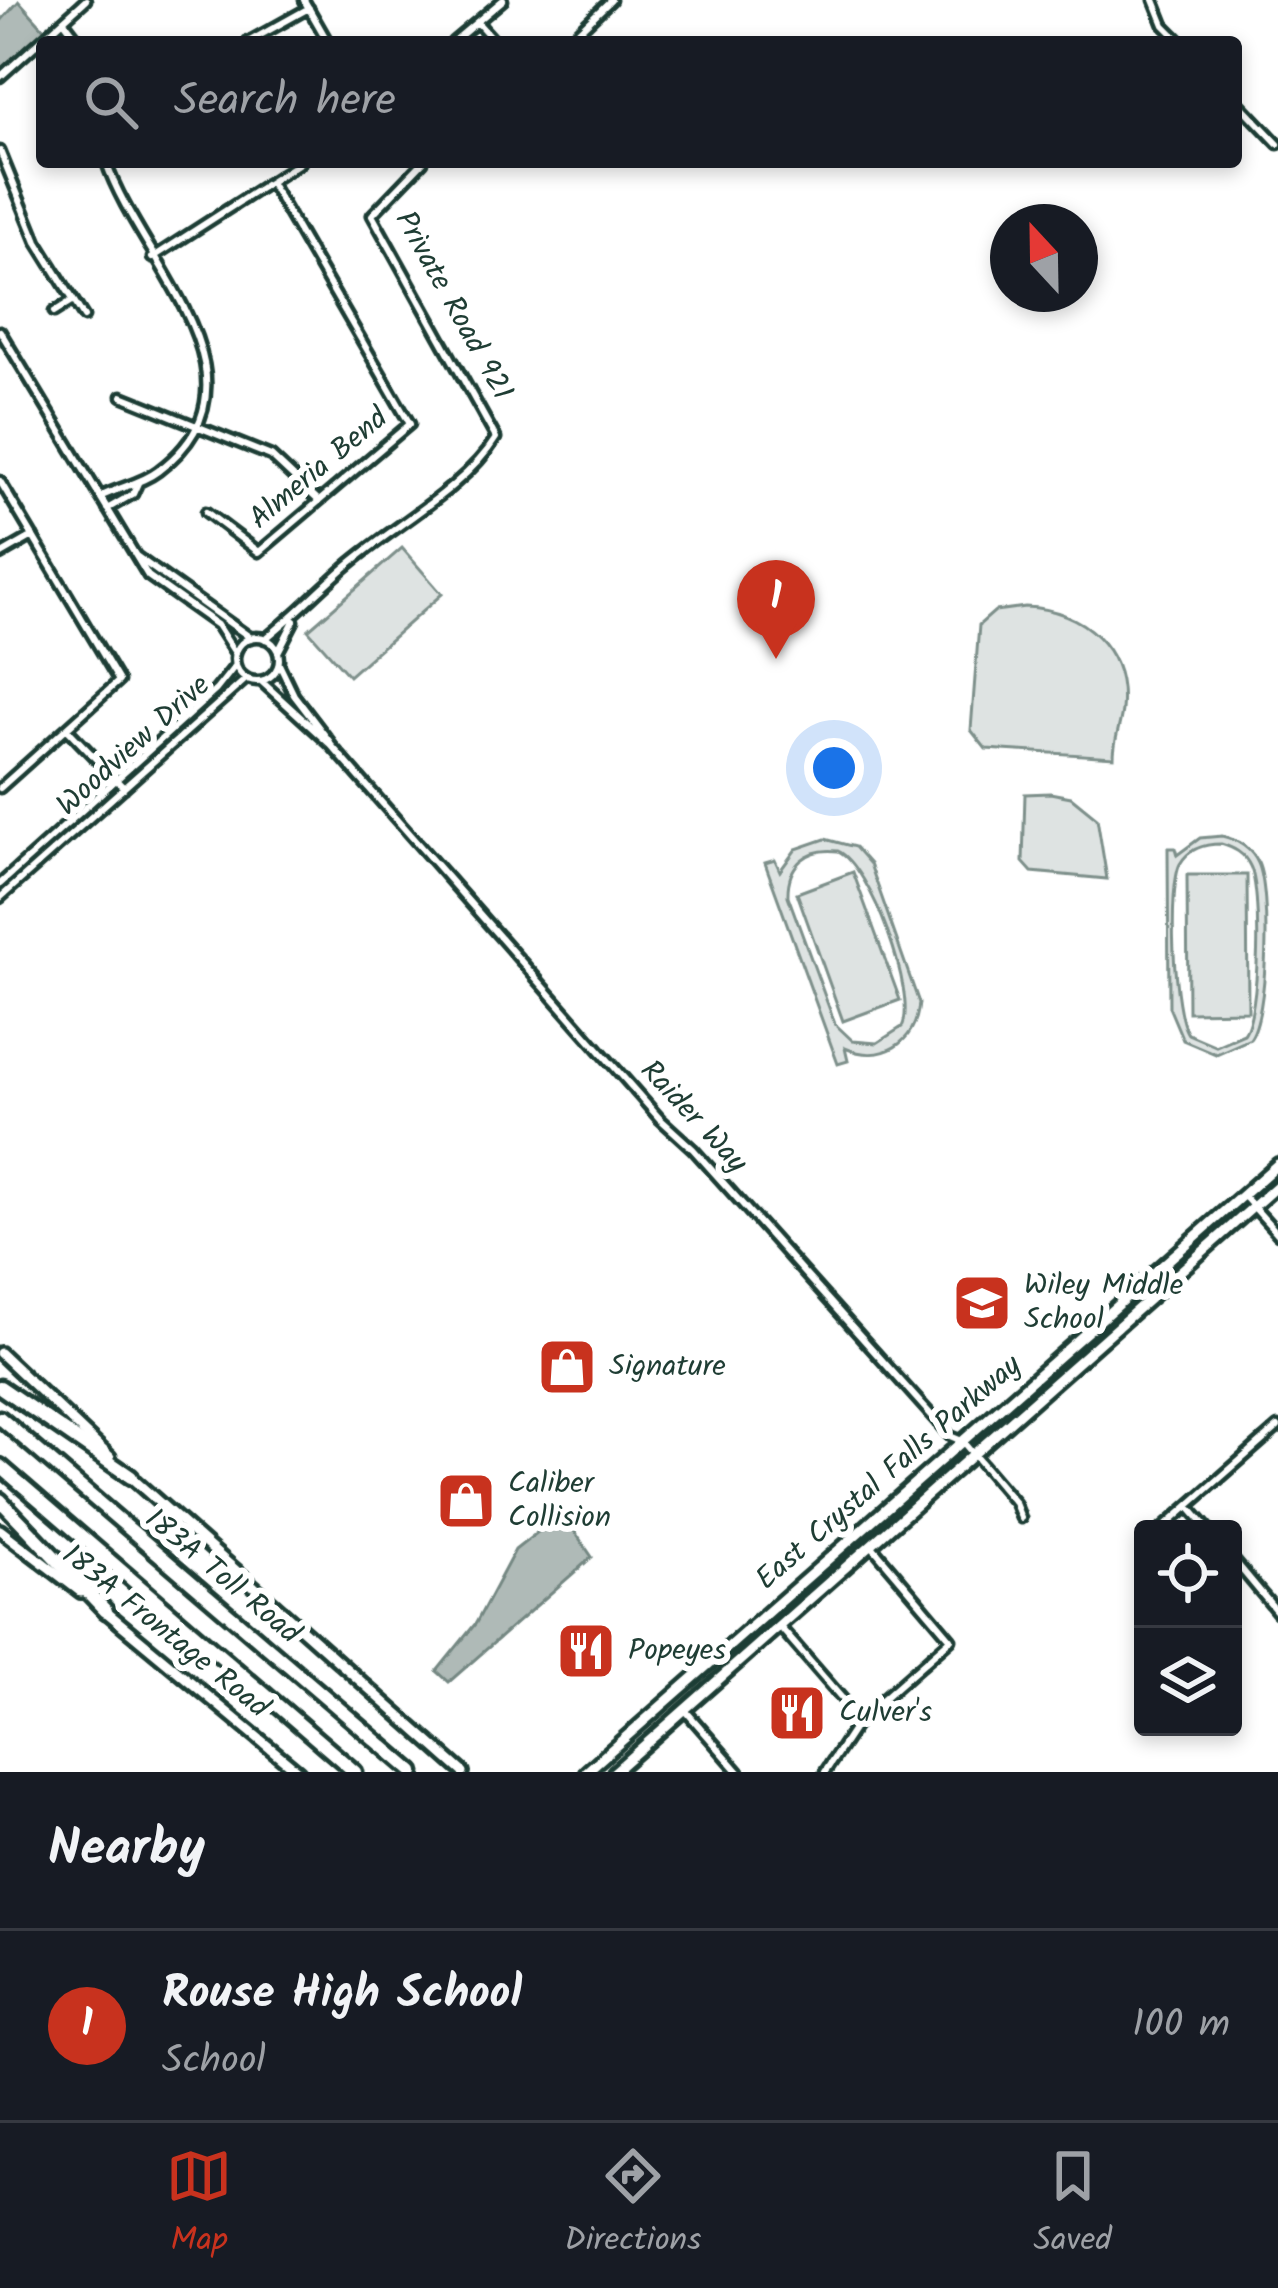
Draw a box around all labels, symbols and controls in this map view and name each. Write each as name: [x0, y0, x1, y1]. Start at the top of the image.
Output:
search box: [36, 36, 1242, 168]
text: Search here: [174, 66, 396, 138]
icon: search: [78, 69, 144, 135]
street label: Private Road 921: [381, 202, 525, 410]
north arrow: [990, 204, 1098, 312]
street label: Almeria Bend: [239, 395, 400, 542]
pin: 1: [737, 560, 815, 659]
street label: Woodview Drive: [46, 663, 222, 829]
your location: [804, 738, 864, 798]
street label: Raider Way: [627, 1049, 759, 1186]
place label: Wiley Middle School: [1024, 1262, 1183, 1344]
school or university icon: Wiley Middle School: [951, 1272, 1013, 1334]
shop icon: Signature: [536, 1336, 598, 1398]
place label: Signature: [609, 1343, 726, 1391]
street label: East Crystal Falls Parkway: [745, 1343, 1034, 1603]
place label: Caliber Collision: [508, 1460, 611, 1542]
shop icon: Caliber Collision: [435, 1470, 497, 1532]
street label: 183A Toll Road: [133, 1497, 312, 1658]
map controls: [1134, 1520, 1242, 1736]
button: locate: [1134, 1520, 1242, 1628]
street label: 183A Frontage Road: [51, 1533, 280, 1732]
restaurant icon: Popeyes: [555, 1620, 617, 1682]
place label: Popeyes: [628, 1627, 726, 1675]
button: layers: [1134, 1628, 1242, 1736]
restaurant icon: Culver's: [766, 1682, 828, 1744]
place label: Culver's: [839, 1689, 932, 1737]
text: Nearby: [48, 1810, 205, 1891]
text: Rouse High School: [162, 1959, 522, 2031]
text: 1: [81, 1995, 93, 2057]
text: 100 m: [1132, 1995, 1230, 2057]
text: School: [162, 2031, 266, 2093]
tab: Map: [166, 2143, 232, 2268]
tab: Directions: [564, 2143, 701, 2268]
tab: Saved: [1034, 2143, 1112, 2268]

